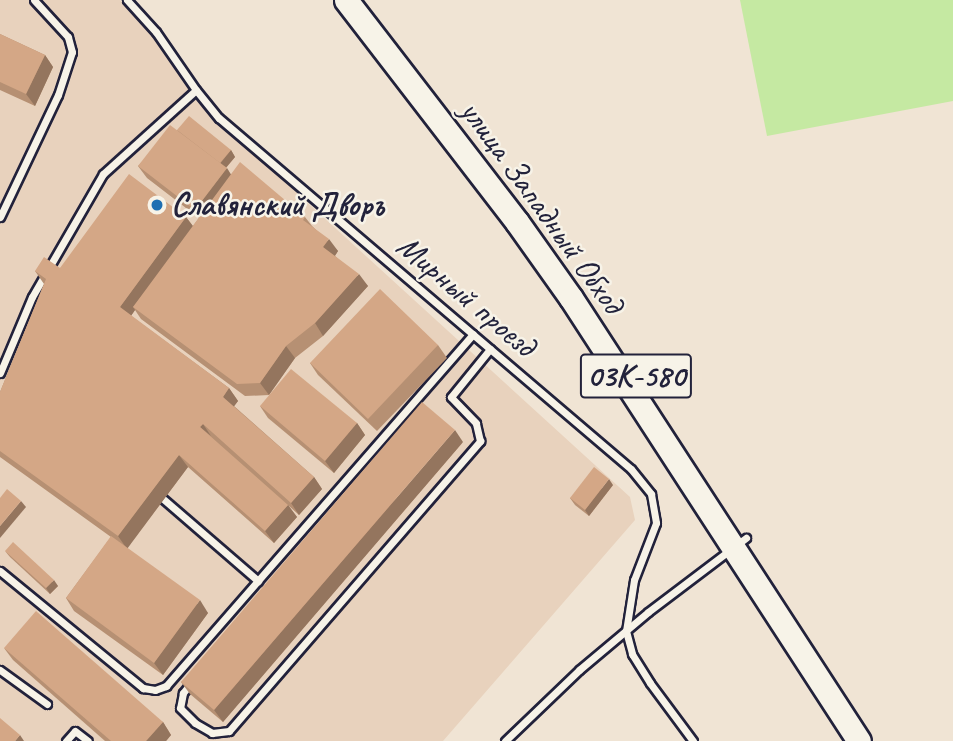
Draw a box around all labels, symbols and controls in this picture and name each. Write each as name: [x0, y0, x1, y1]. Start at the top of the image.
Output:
street label: улица Западный Обход: [451, 93, 633, 321]
place label: Cлавянский Дворъ: [171, 185, 384, 225]
marker: Cлавянский Дворъ: [149, 197, 165, 213]
street label: Мирный проезд: [388, 226, 544, 366]
road number: 03К-580: [578, 348, 694, 404]

